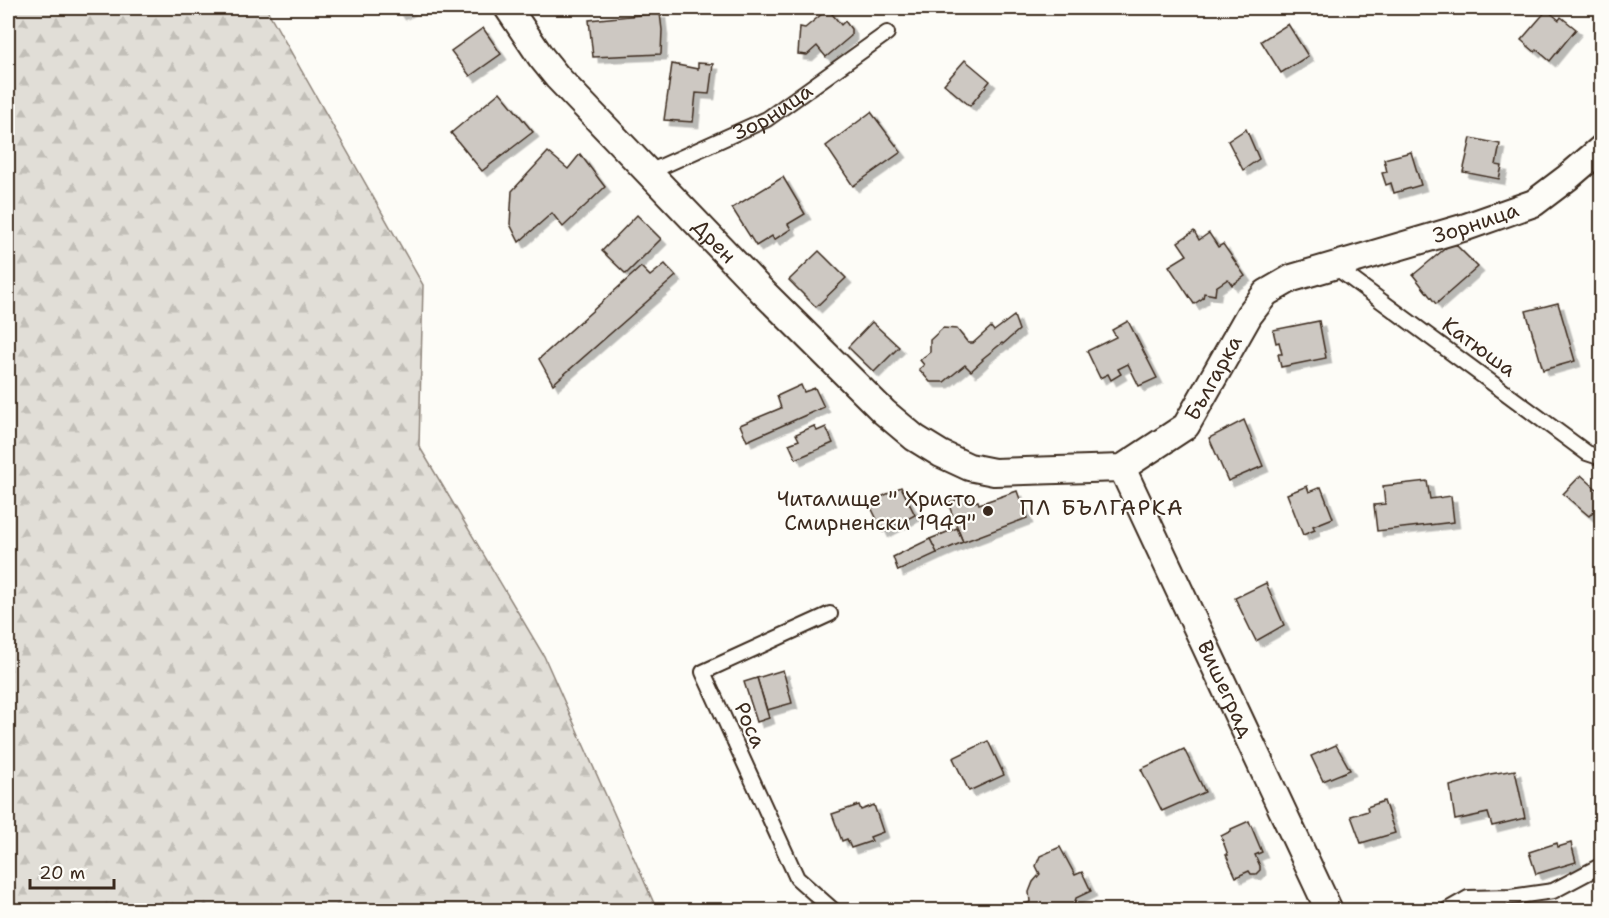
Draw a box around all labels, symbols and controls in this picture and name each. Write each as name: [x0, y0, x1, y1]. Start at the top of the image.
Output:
street label: Зорница: [728, 77, 818, 147]
street label: Зорница: [1429, 196, 1522, 250]
street label: Дрен: [686, 213, 742, 270]
street label: Катюша: [1436, 311, 1522, 383]
street label: Българка: [1178, 330, 1249, 426]
place label: Читалище " Христо Смирненски 1949": [777, 485, 976, 537]
district label: ПЛ БЪЛГАРКА: [1020, 493, 1184, 522]
marker: Читалище " Христо Смирненски 1949": [981, 504, 995, 518]
street label: Вишеград: [1191, 636, 1260, 742]
street label: Роса: [728, 698, 772, 752]
scale bar: [30, 852, 114, 890]
text: 20 m: [39, 861, 85, 885]

